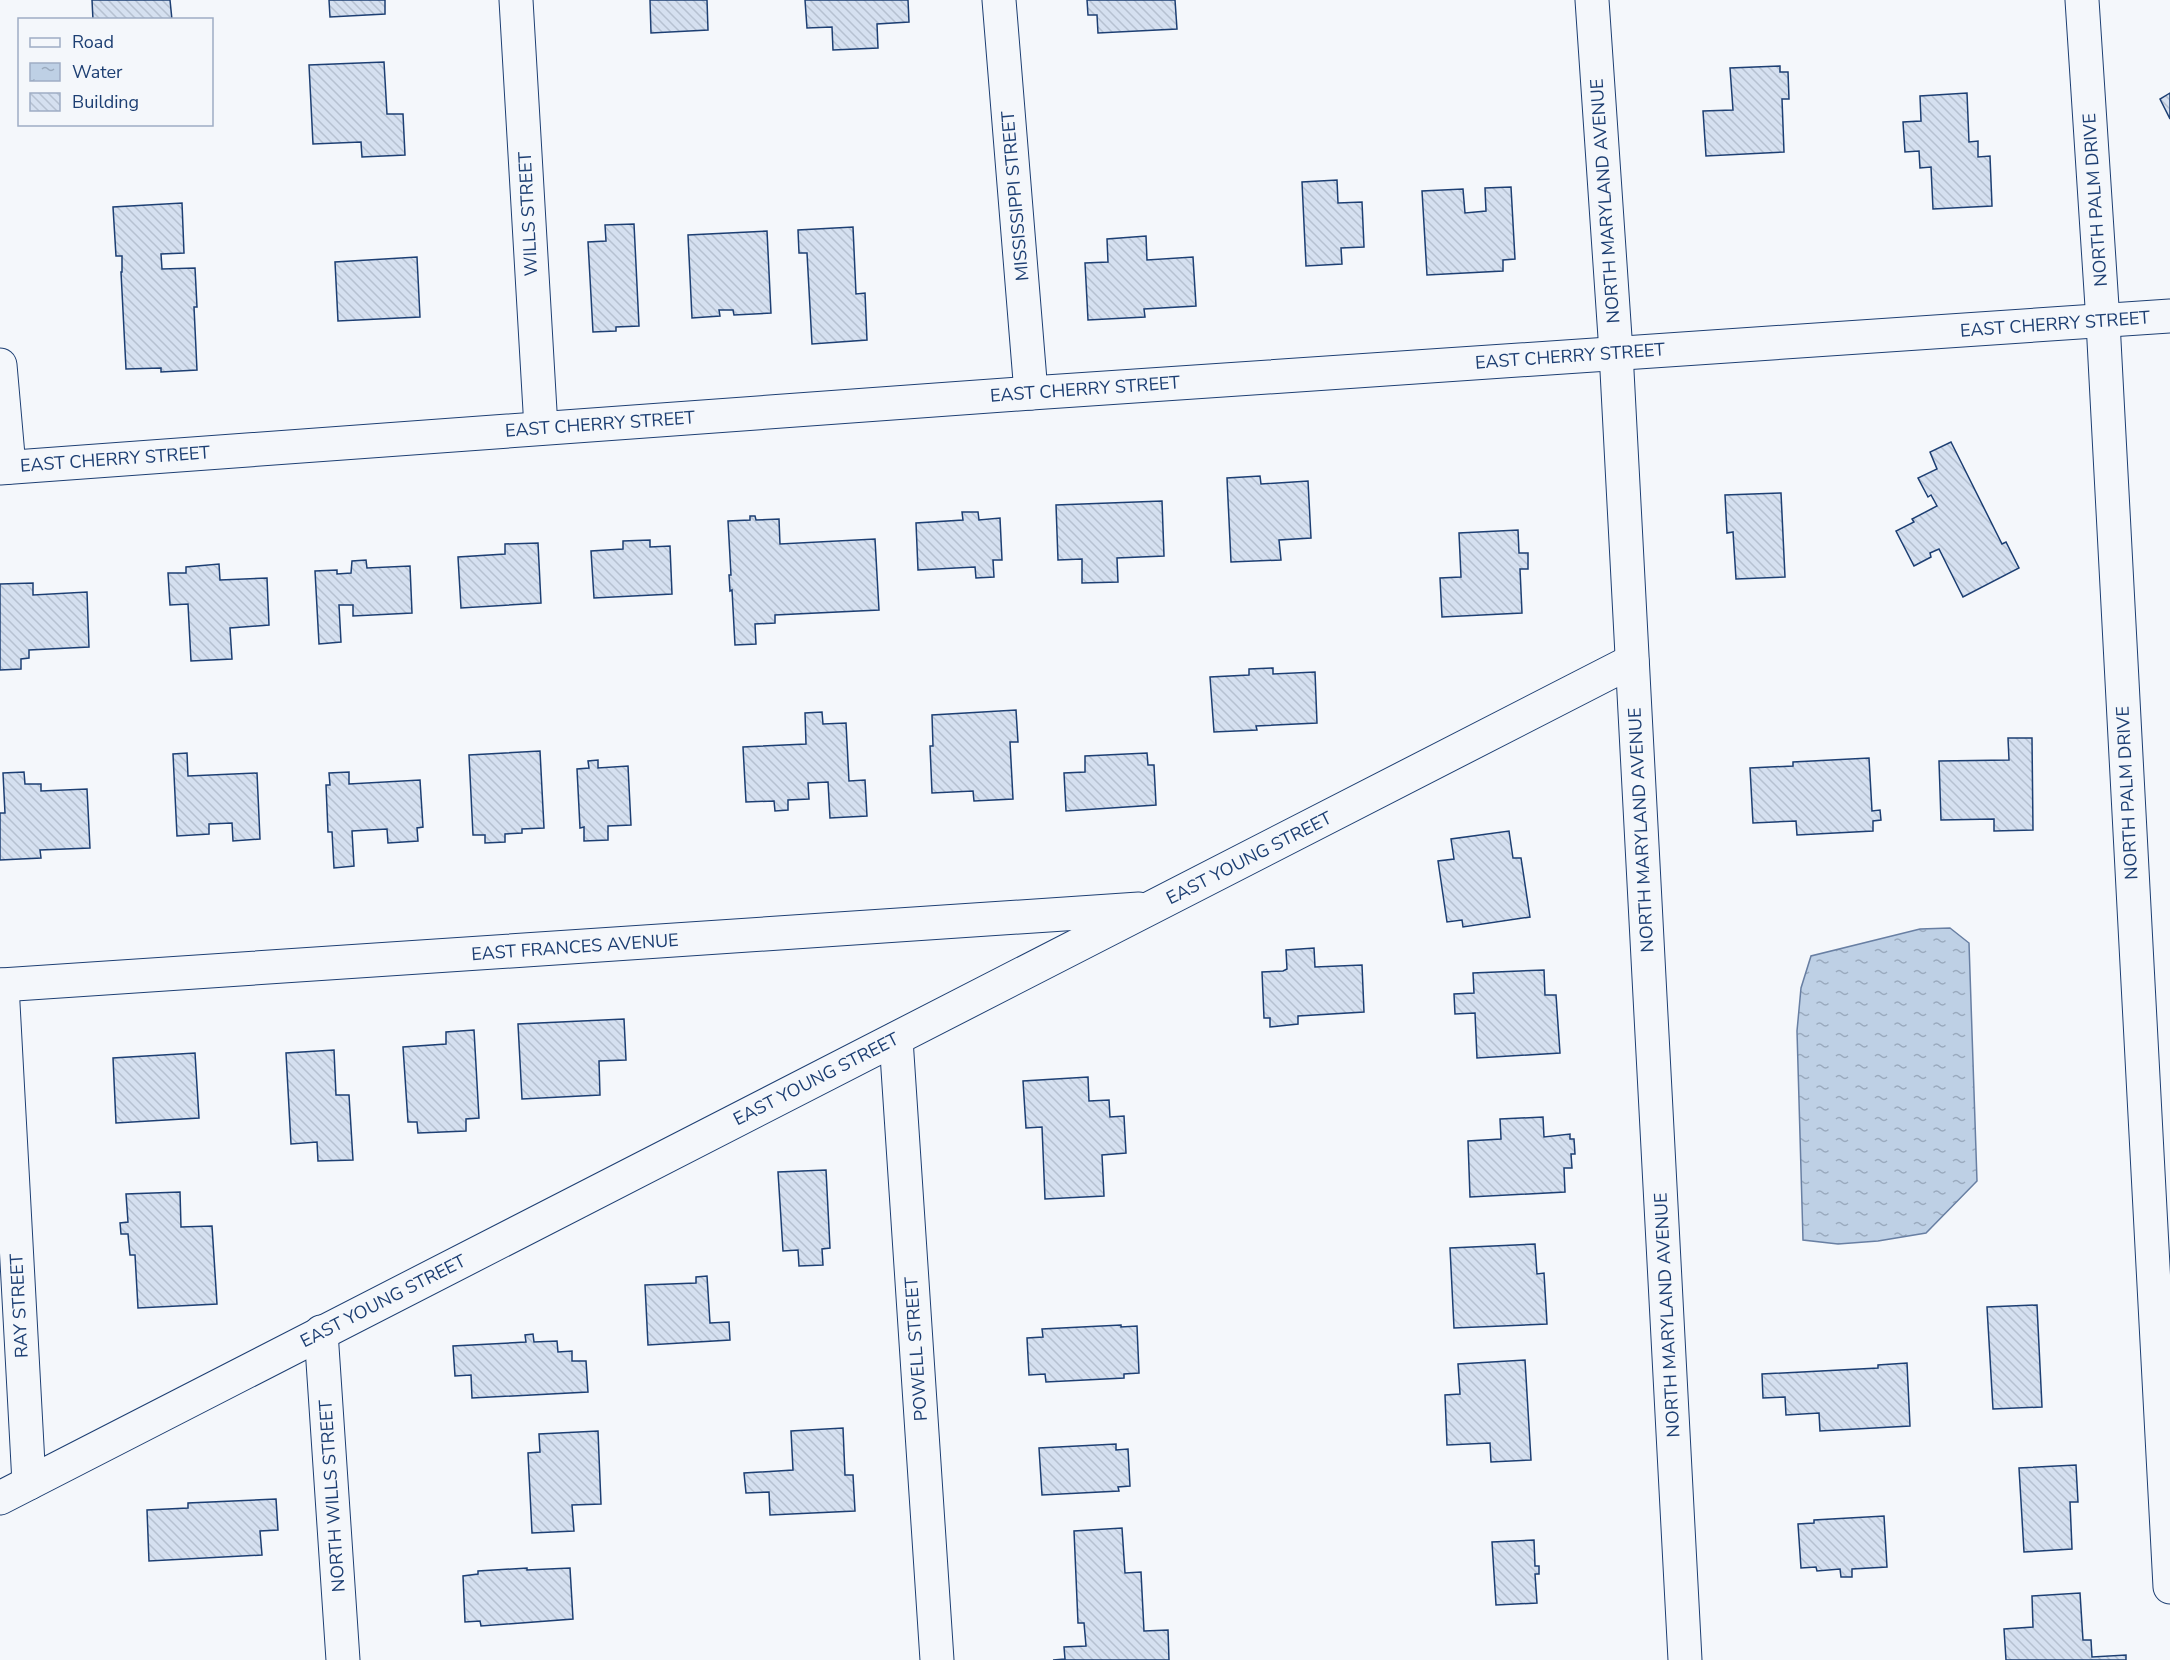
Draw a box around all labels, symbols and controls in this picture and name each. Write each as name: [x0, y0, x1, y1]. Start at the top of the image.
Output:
legend: [18, 18, 213, 126]
text: Road: [72, 30, 114, 54]
text: Water: [72, 60, 123, 84]
street label: NORTH MARYLAND AVENUE: [1584, 78, 1626, 324]
text: Building: [72, 90, 139, 114]
street label: MISSISSIPPI STREET: [996, 110, 1034, 282]
street label: NORTH PALM DRIVE: [2077, 112, 2113, 288]
street label: WILLS STREET: [513, 151, 543, 277]
street label: EAST CHERRY STREET: [1959, 305, 2151, 343]
street label: EAST CHERRY STREET: [1474, 337, 1666, 375]
street label: EAST CHERRY STREET: [989, 370, 1181, 408]
street label: EAST CHERRY STREET: [504, 405, 696, 443]
street label: EAST CHERRY STREET: [19, 440, 211, 478]
street label: NORTH PALM DRIVE: [2110, 706, 2144, 880]
street label: NORTH MARYLAND AVENUE: [1623, 707, 1659, 953]
street label: EAST YOUNG STREET: [1162, 806, 1336, 910]
street label: EAST FRANCES AVENUE: [471, 928, 679, 966]
street label: EAST YOUNG STREET: [729, 1027, 903, 1131]
street label: NORTH MARYLAND AVENUE: [1649, 1192, 1685, 1438]
street label: EAST YOUNG STREET: [296, 1249, 470, 1353]
street label: RAY STREET: [4, 1253, 34, 1359]
street label: POWELL STREET: [899, 1276, 933, 1422]
street label: NORTH WILLS STREET: [313, 1399, 351, 1593]

